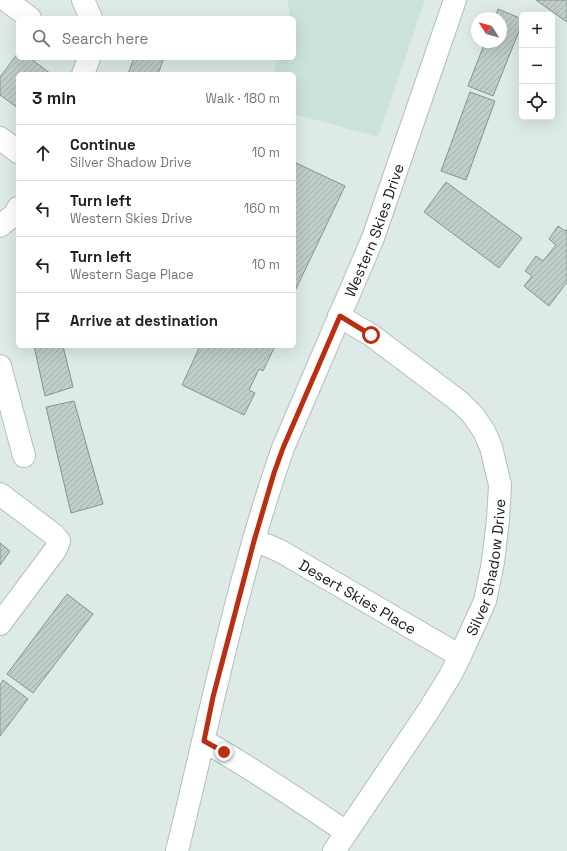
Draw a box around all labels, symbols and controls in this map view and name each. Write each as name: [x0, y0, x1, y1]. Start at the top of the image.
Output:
north arrow: [471, 12, 507, 48]
map controls: [519, 12, 555, 120]
button: +: [519, 12, 555, 48]
search box: [16, 16, 296, 60]
icon: search: [30, 27, 52, 49]
text: Search here: [62, 29, 148, 48]
button: −: [519, 48, 555, 84]
button: locate: [519, 84, 555, 120]
text: 3 min: [32, 87, 76, 109]
text: Walk · 180 m: [206, 90, 280, 107]
text: Continue: [70, 135, 136, 154]
icon: ahead: [32, 142, 54, 164]
text: 10 m: [252, 144, 280, 161]
text: Silver Shadow Drive: [70, 154, 191, 171]
street label: Western Skies Drive: [339, 161, 408, 300]
text: Turn left: [70, 191, 132, 210]
icon: left: [32, 198, 54, 220]
text: 160 m: [244, 200, 280, 217]
text: Western Skies Drive: [70, 210, 192, 227]
text: Turn left: [70, 247, 132, 266]
icon: left: [32, 254, 54, 276]
text: 10 m: [252, 256, 280, 273]
text: Western Sage Place: [70, 266, 194, 283]
icon: arrive: [32, 310, 54, 332]
text: Arrive at destination: [70, 311, 218, 330]
route start: [362, 326, 380, 344]
street label: Silver Shadow Drive: [461, 498, 509, 638]
street label: Desert Skies Place: [296, 555, 420, 638]
route end: [215, 743, 233, 761]

